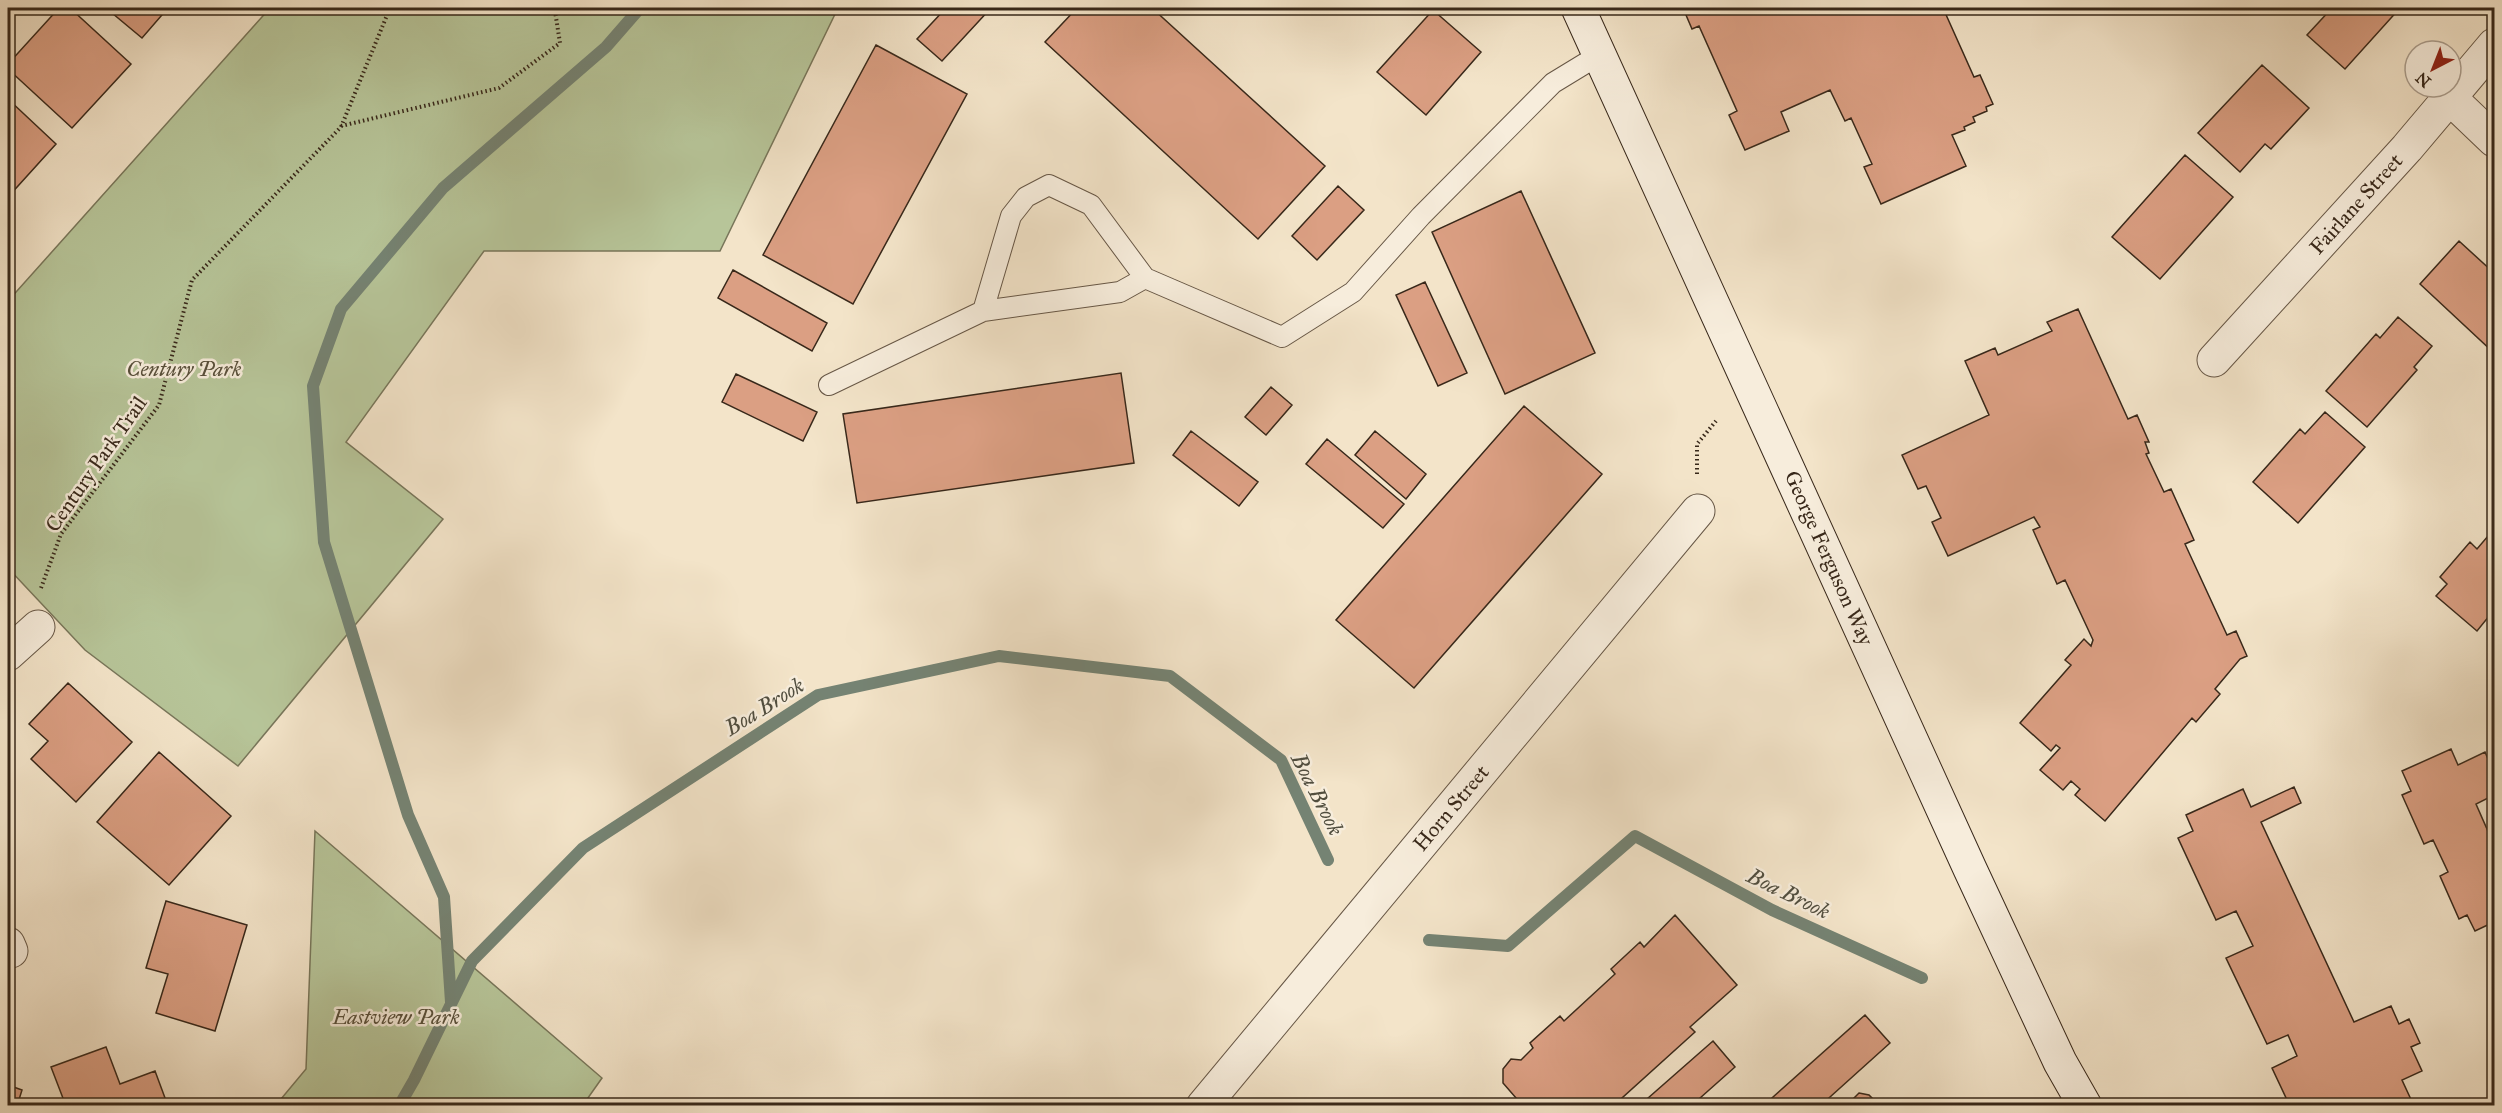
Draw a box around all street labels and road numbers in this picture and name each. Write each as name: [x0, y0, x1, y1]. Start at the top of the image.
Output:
street label: Fairlane Street: [2304, 148, 2409, 260]
street label: Century Park Trail: [40, 391, 153, 537]
street label: George Ferguson Way: [1779, 467, 1880, 650]
street label: Horn Street: [1407, 759, 1495, 856]

